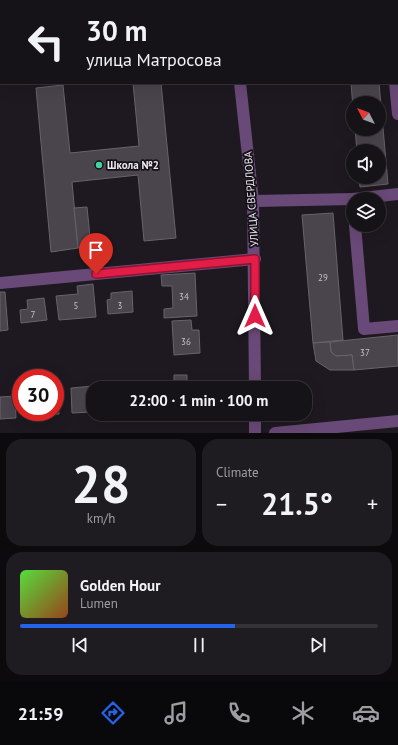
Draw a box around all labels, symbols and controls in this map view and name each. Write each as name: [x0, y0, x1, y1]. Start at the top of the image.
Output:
text: 30 m: [86, 12, 147, 49]
icon: left: [20, 16, 72, 68]
text: улица Матросова: [86, 48, 222, 71]
north arrow: [346, 96, 386, 136]
map controls: [346, 96, 386, 232]
button: sound: [346, 144, 386, 184]
street label: УЛИЦА СВЕРДЛОВА: [241, 150, 261, 247]
place label: Школа №2: [107, 158, 159, 172]
marker: Школа №2: [94, 160, 104, 170]
button: layers: [346, 192, 386, 232]
pin: [79, 233, 113, 274]
icon: arrive: [85, 239, 107, 261]
house number: 29: [318, 272, 328, 283]
house number: 34: [179, 291, 189, 302]
position arrow: [234, 295, 276, 337]
house number: 5: [74, 300, 79, 311]
house number: 3: [118, 300, 123, 311]
house number: 7: [31, 309, 36, 320]
house number: 36: [181, 336, 191, 347]
house number: 37: [360, 347, 370, 358]
speed limit sign: 30: [12, 369, 64, 421]
text: 22:00 · 1 min · 100 m: [130, 391, 268, 410]
text: 28: [72, 450, 130, 517]
text: Climate: [216, 464, 259, 481]
text: 21.5°: [261, 484, 333, 523]
text: −: [216, 490, 227, 518]
text: +: [367, 490, 378, 518]
text: km/h: [87, 510, 115, 527]
text: Golden Hour: [80, 576, 160, 595]
text: Lumen: [80, 595, 118, 612]
icon: previous: [69, 634, 91, 656]
icon: pause: [188, 634, 210, 656]
icon: next: [307, 634, 329, 656]
icon: directions: [99, 699, 127, 727]
icon: music: [162, 699, 190, 727]
icon: phone: [225, 699, 253, 727]
icon: climate: [289, 699, 317, 727]
icon: car: [352, 699, 380, 727]
text: 21:59: [18, 702, 63, 725]

